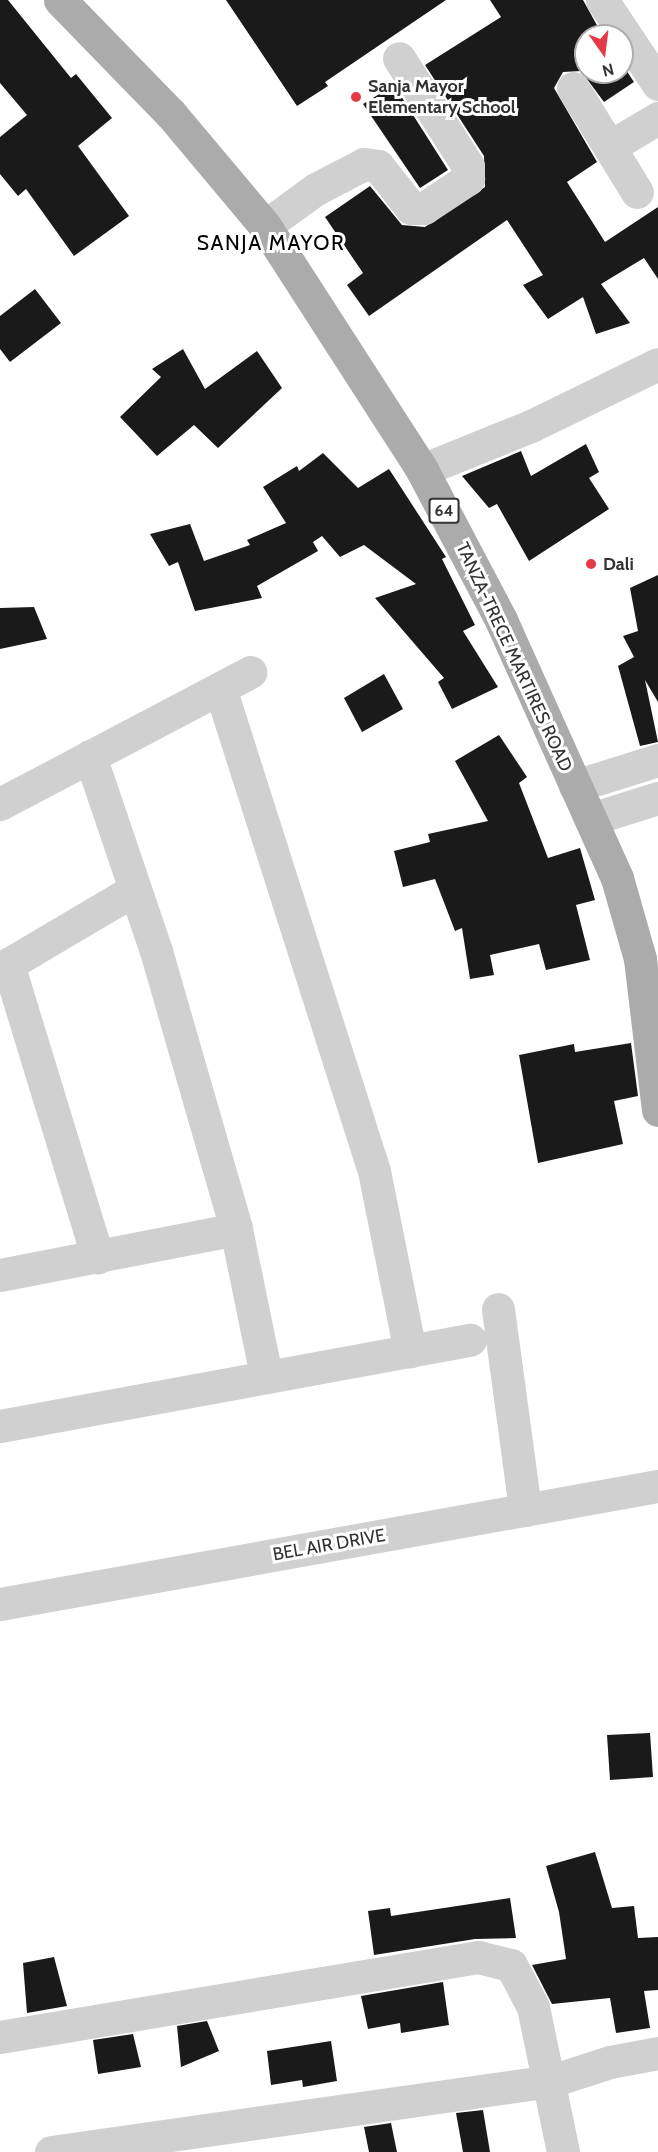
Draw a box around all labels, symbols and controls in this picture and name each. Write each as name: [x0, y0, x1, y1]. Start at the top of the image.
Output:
north arrow: [574, 24, 634, 84]
text: N: [600, 59, 616, 81]
place label: Sanja Mayor Elementary School: [368, 76, 515, 118]
marker: Sanja Mayor Elementary School: [349, 90, 363, 104]
district label: SANJA MAYOR: [197, 230, 345, 256]
road number: 64: [428, 498, 460, 524]
street label: TANZA-TRECE MARTIRES ROAD: [451, 539, 577, 775]
place label: Dali: [603, 553, 634, 575]
marker: Dali: [584, 557, 598, 571]
street label: BEL AIR DRIVE: [271, 1524, 387, 1566]

